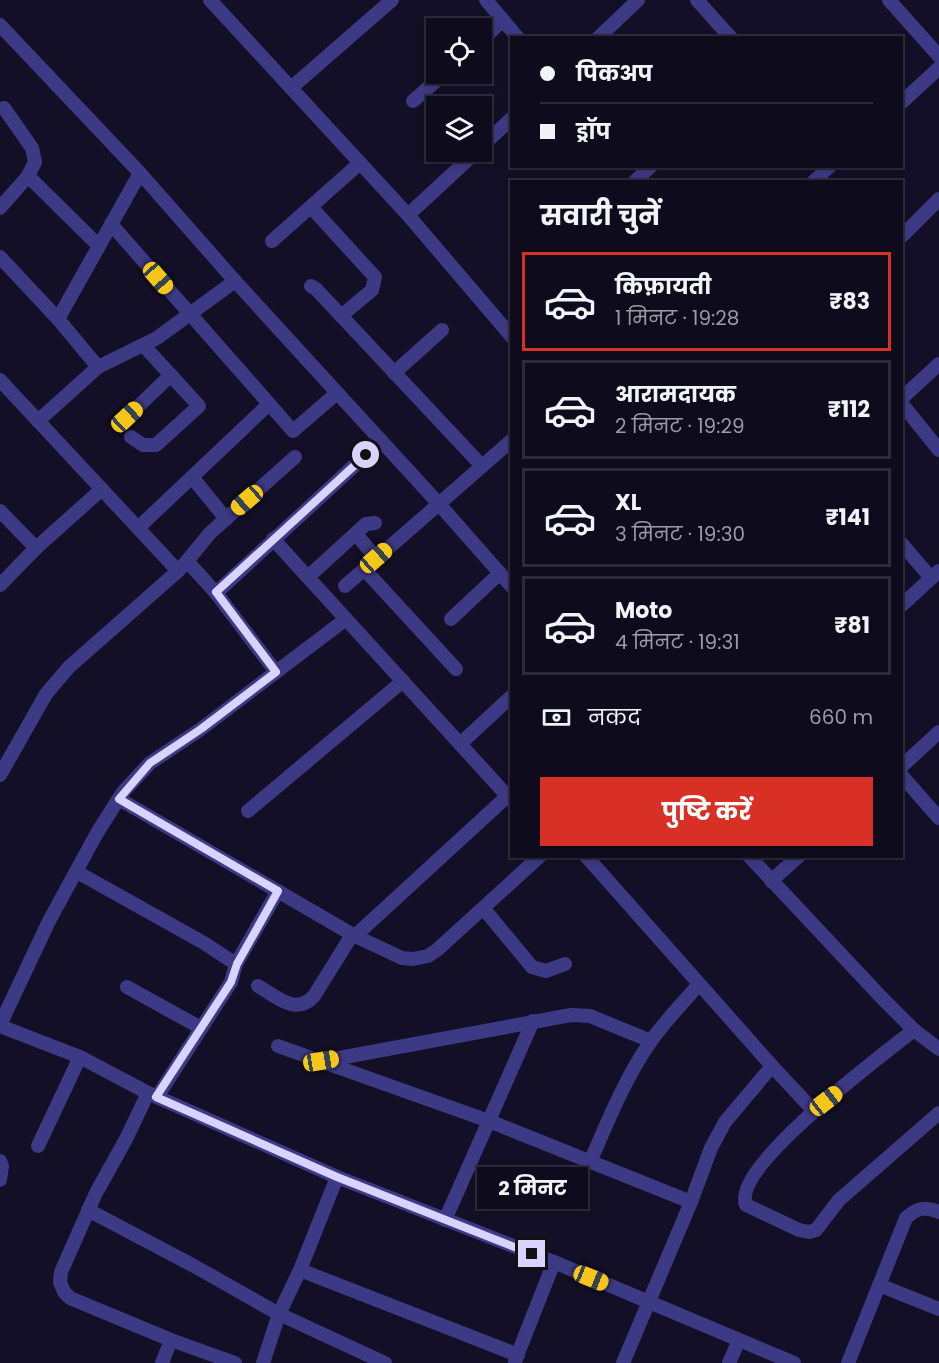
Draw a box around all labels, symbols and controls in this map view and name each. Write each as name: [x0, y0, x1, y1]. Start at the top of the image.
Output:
map controls: [426, 18, 492, 162]
button: locate: [426, 18, 492, 84]
text: पिकअप: [576, 58, 653, 89]
button: layers: [426, 96, 492, 162]
text: ड्रॉप: [576, 116, 610, 147]
text: सवारी चुनें: [540, 197, 660, 234]
car: [139, 259, 177, 297]
text: किफ़ायती: [615, 271, 711, 302]
icon: car: [543, 275, 597, 329]
text: ₹83: [829, 286, 870, 317]
text: 1 मिनट · 19:28: [615, 304, 739, 332]
text: आरामदायक: [615, 379, 736, 410]
icon: car: [543, 383, 597, 437]
text: ₹112: [828, 394, 870, 425]
car: [108, 398, 146, 436]
text: 2 मिनट · 19:29: [615, 412, 745, 440]
route start: [352, 441, 379, 468]
car: [228, 481, 266, 519]
text: XL: [615, 487, 641, 518]
icon: car: [543, 491, 597, 545]
text: ₹141: [825, 502, 870, 533]
text: 3 मिनट · 19:30: [615, 520, 745, 548]
car: [357, 539, 395, 577]
text: Moto: [615, 595, 672, 626]
icon: car: [543, 599, 597, 653]
text: ₹81: [834, 610, 870, 641]
text: 4 मिनट · 19:31: [615, 628, 740, 656]
icon: cash: [540, 701, 573, 734]
text: नकद: [588, 702, 641, 733]
text: 660 m: [809, 703, 873, 731]
button: पुष्टि करें: [540, 777, 873, 846]
car: [302, 1049, 340, 1073]
car: [806, 1083, 846, 1119]
callout: 2 मिनट: [476, 1167, 588, 1209]
text: 2 मिनट: [498, 1174, 567, 1202]
route end: [518, 1240, 545, 1267]
car: [571, 1263, 611, 1293]

